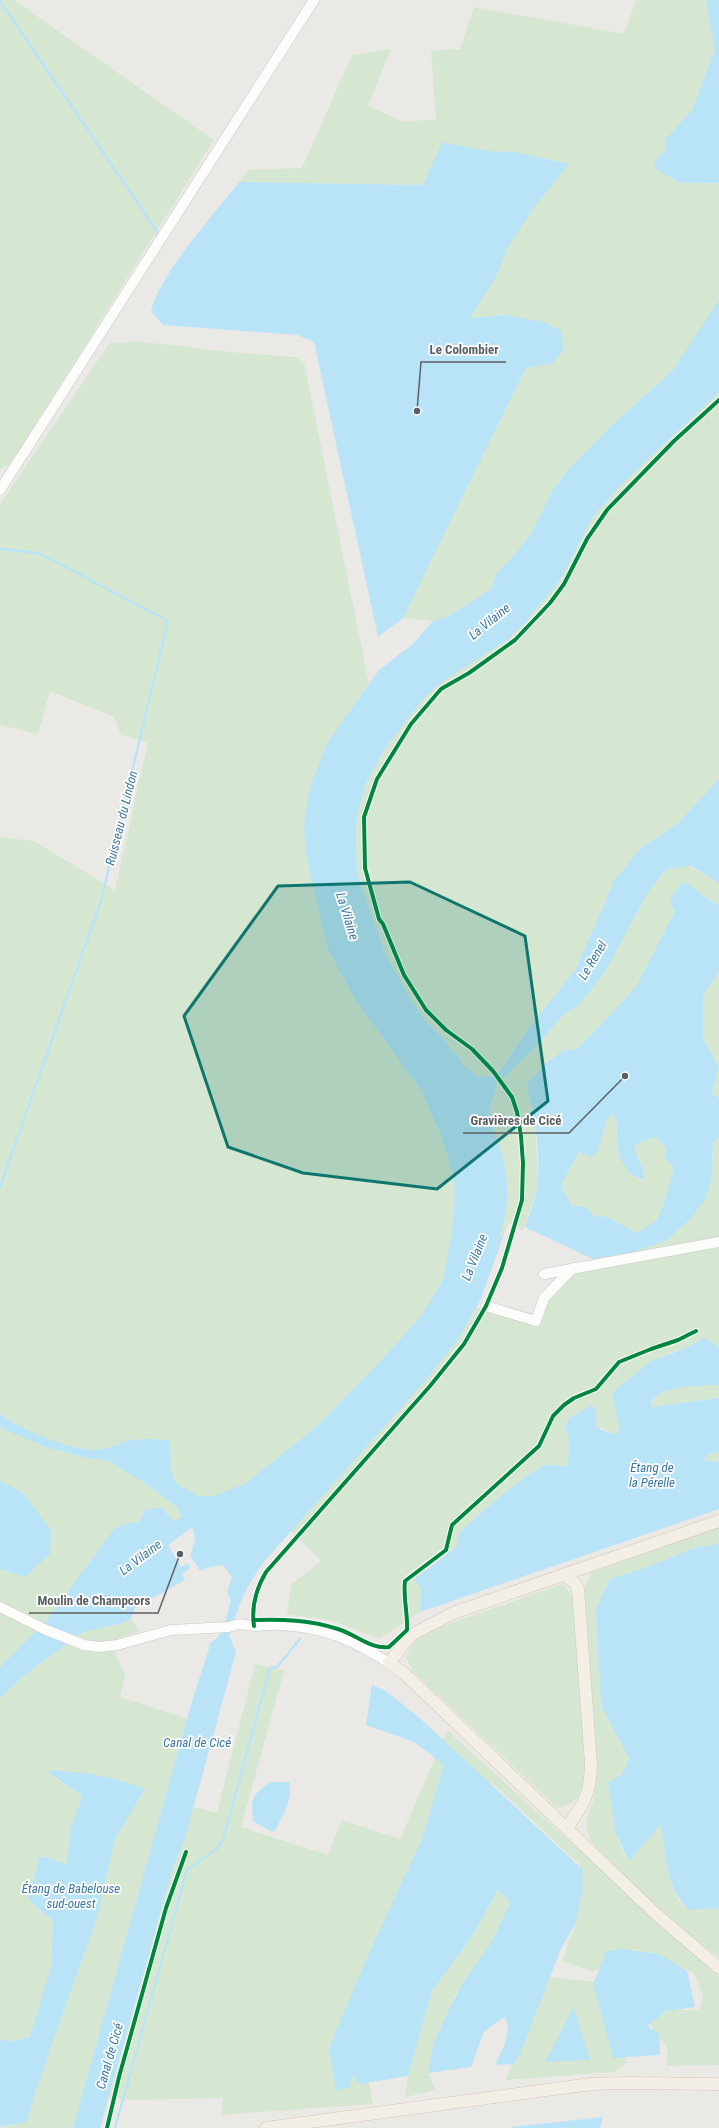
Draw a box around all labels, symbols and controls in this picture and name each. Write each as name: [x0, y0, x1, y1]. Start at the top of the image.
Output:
callout: Le Colombier: [421, 337, 506, 362]
text: Le Colombier: [430, 342, 499, 357]
water label: La Vilaine: [466, 600, 513, 643]
water label: Ruisseau du Lindon: [102, 769, 141, 867]
water label: La Vilaine: [333, 891, 362, 942]
water label: Le Renel: [575, 937, 610, 982]
callout: Gravières de Cicé: [463, 1108, 569, 1133]
text: Gravières de Cicé: [471, 1113, 561, 1128]
water label: La Vilaine: [458, 1232, 491, 1283]
water label: Étang de la Pérelle: [629, 1460, 675, 1490]
water label: La Vilaine: [116, 1537, 164, 1578]
callout: Moulin de Champcors: [29, 1588, 158, 1613]
text: Moulin de Champcors: [38, 1593, 151, 1608]
water label: Canal de Cicé: [163, 1735, 231, 1750]
water label: Étang de Babelouse sud-ouest: [22, 1881, 120, 1911]
water label: Canal de Cicé: [93, 2021, 126, 2091]

